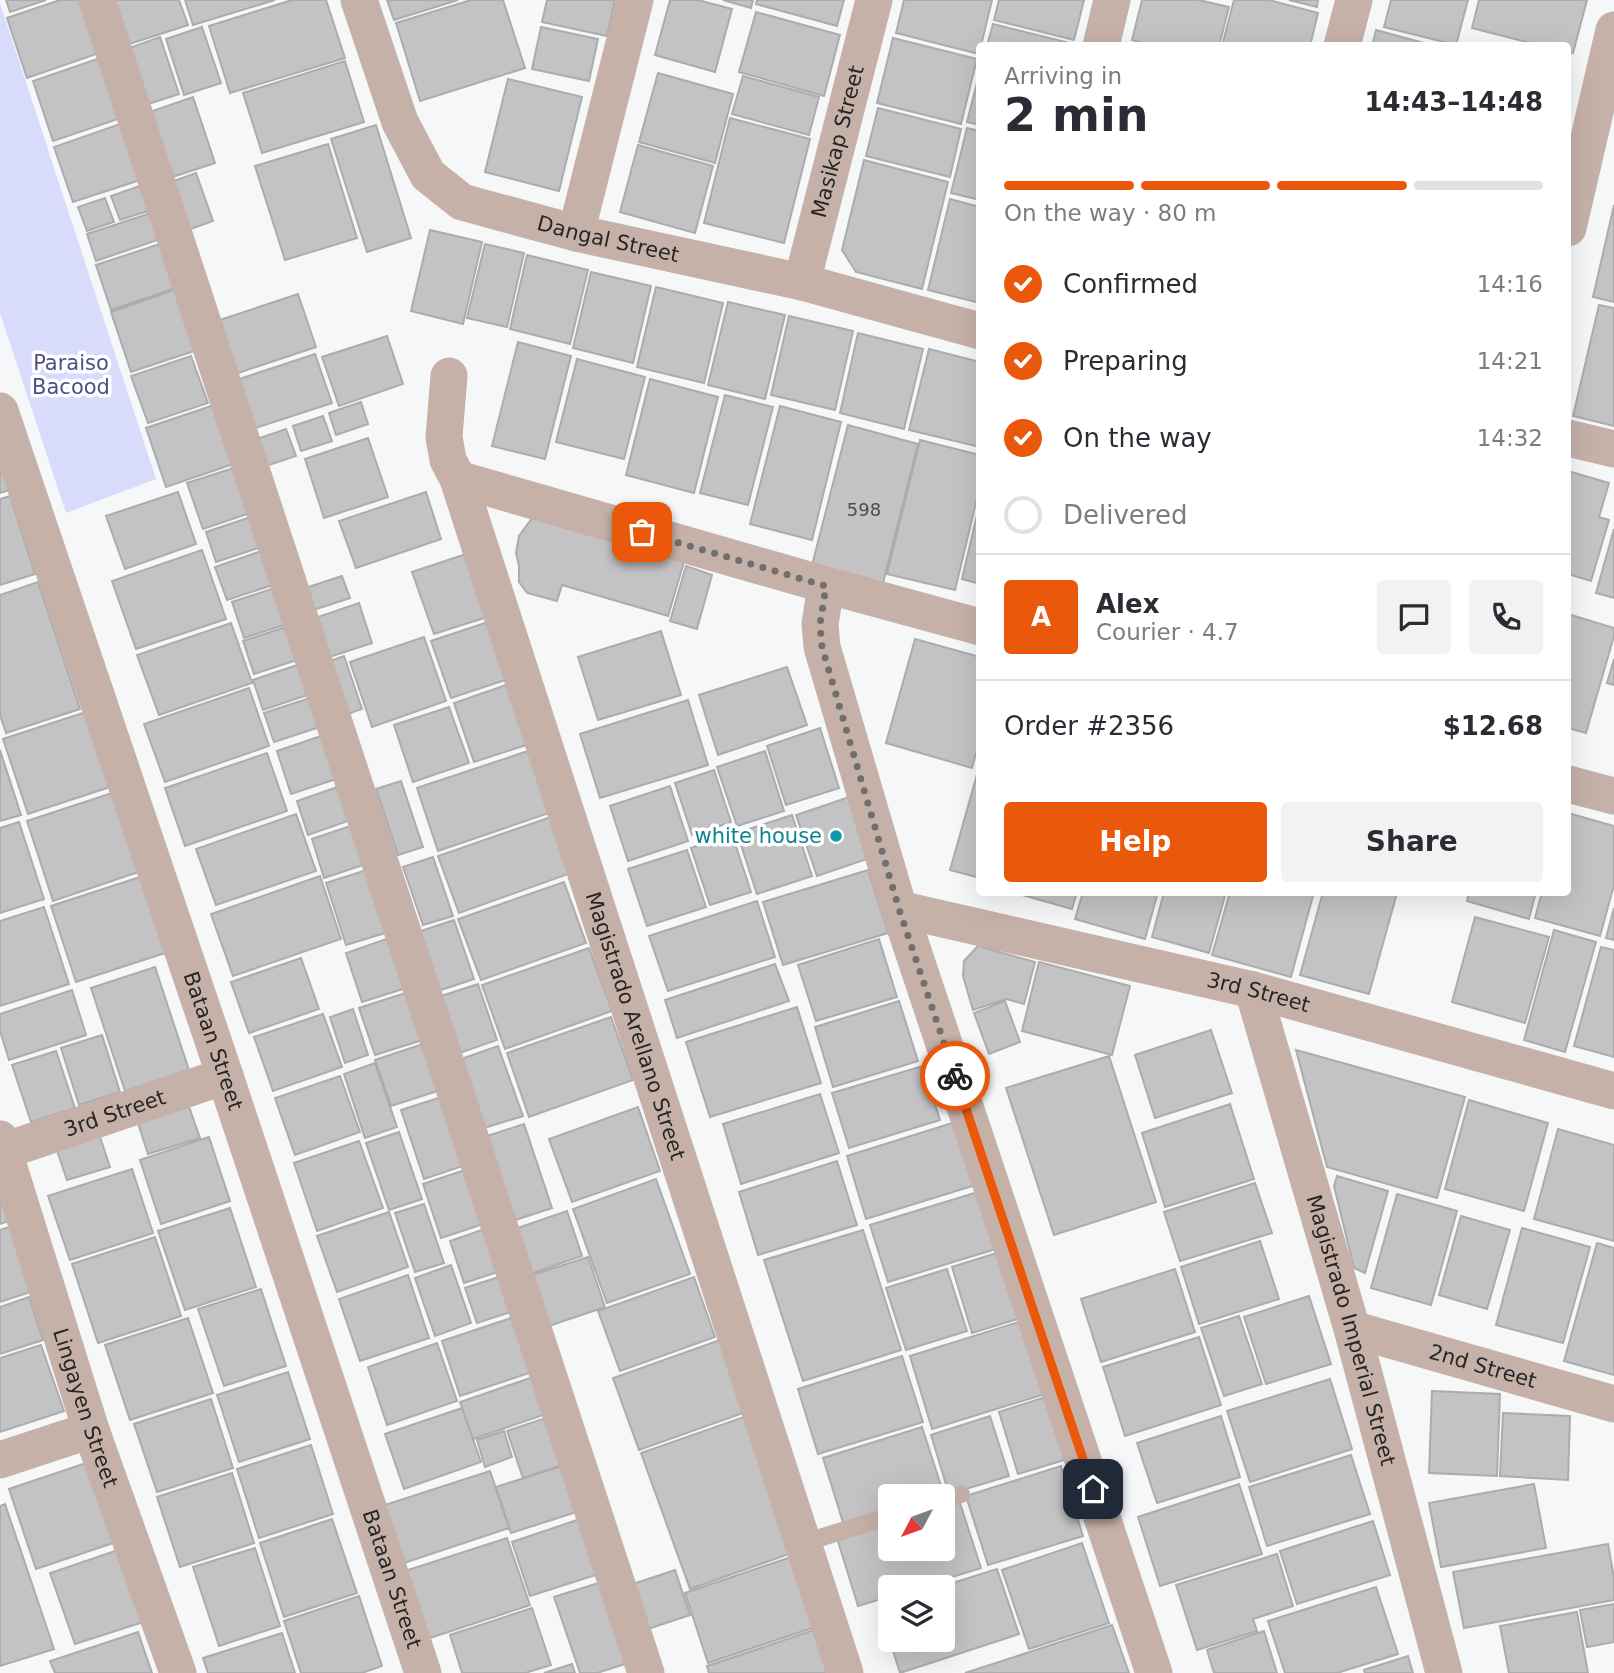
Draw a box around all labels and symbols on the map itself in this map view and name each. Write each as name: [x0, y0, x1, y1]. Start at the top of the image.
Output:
street label: Masikap Street: [807, 63, 869, 220]
street label: Dangal Street: [535, 211, 681, 267]
park label: Paraiso Bacood: [32, 351, 110, 399]
house number: 598: [847, 499, 881, 520]
pin: [612, 502, 672, 562]
place label: white house: [695, 824, 822, 848]
marker: white house: [828, 828, 844, 844]
street label: Magistrado Arellano Street: [581, 889, 690, 1163]
street label: Bataan Street: [179, 968, 248, 1114]
street label: 3rd Street: [1205, 968, 1313, 1017]
courier: [920, 1041, 990, 1111]
street label: 3rd Street: [61, 1085, 169, 1142]
street label: Magistrado Imperial Street: [1301, 1192, 1400, 1468]
street label: Lingayen Street: [48, 1325, 123, 1491]
street label: 2nd Street: [1426, 1340, 1539, 1393]
pin: [1063, 1459, 1123, 1519]
north arrow: [878, 1484, 956, 1561]
street label: Bataan Street: [358, 1506, 426, 1652]

